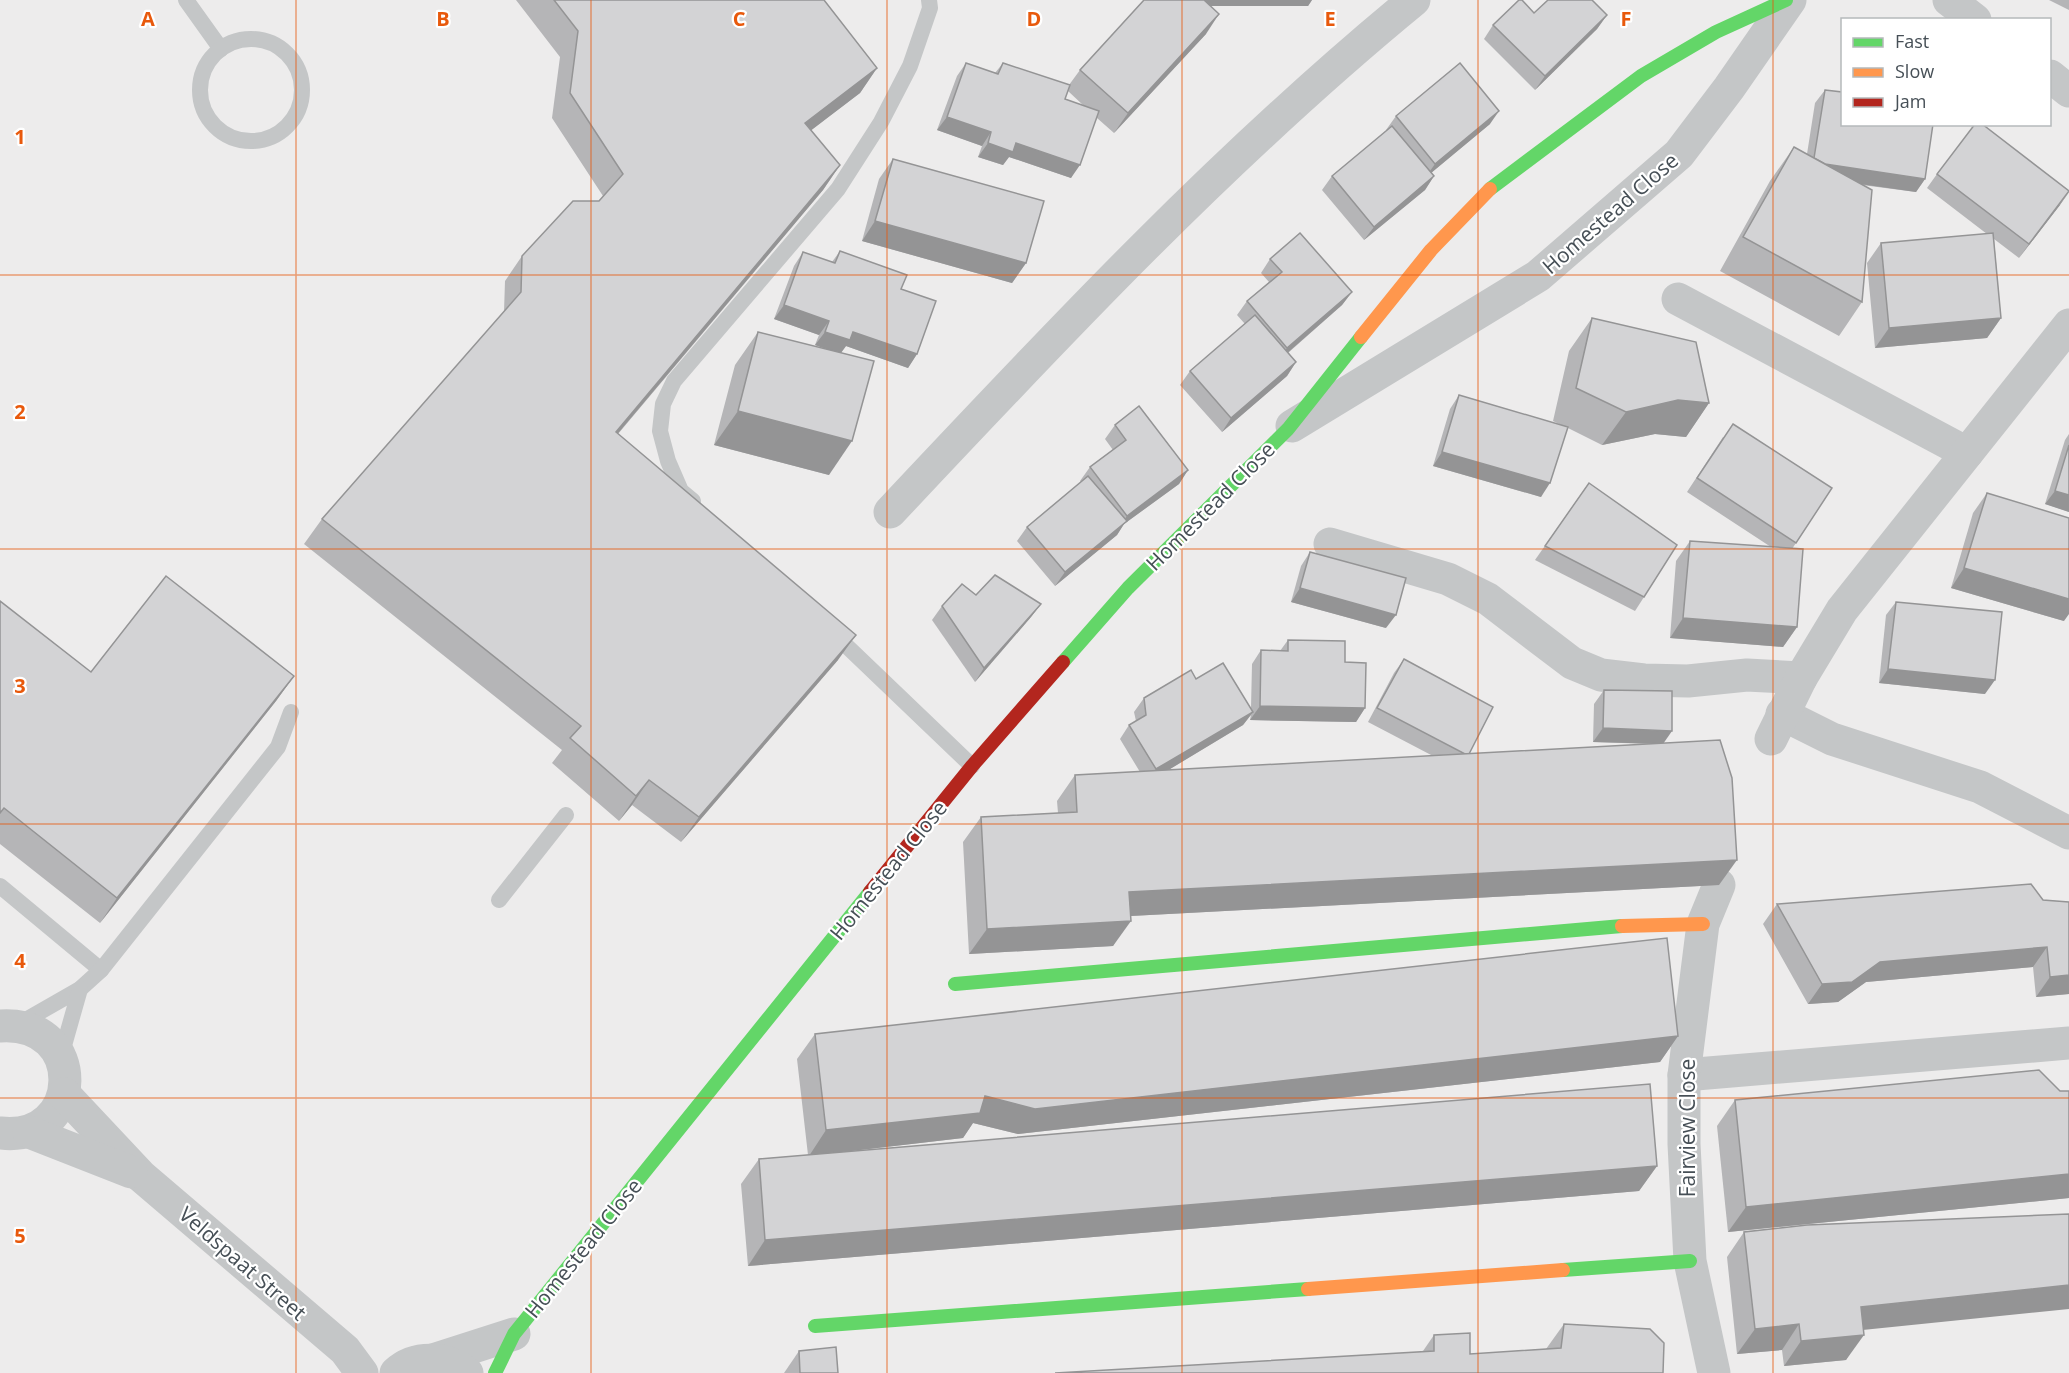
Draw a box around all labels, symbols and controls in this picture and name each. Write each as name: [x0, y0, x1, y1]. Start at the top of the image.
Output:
text: A: [141, 5, 155, 32]
text: B: [436, 5, 450, 32]
text: C: [733, 5, 746, 32]
text: D: [1027, 5, 1041, 32]
text: E: [1324, 5, 1336, 32]
text: F: [1621, 5, 1631, 32]
legend: [1841, 18, 2051, 126]
text: Fast: [1895, 29, 1929, 53]
text: Slow: [1895, 59, 1934, 83]
text: Jam: [1893, 89, 1927, 113]
text: 1: [14, 123, 26, 150]
street label: Homestead Close: [1536, 146, 1684, 280]
text: 2: [14, 398, 26, 425]
street label: Homestead Close: [1139, 435, 1281, 577]
text: 3: [14, 672, 26, 699]
street label: Homestead Close: [823, 795, 953, 945]
text: 4: [14, 947, 26, 974]
street label: Fairview Close: [1673, 1059, 1701, 1197]
street label: Homestead Close: [518, 1173, 648, 1323]
street label: Veldspaat Street: [173, 1200, 313, 1326]
text: 5: [14, 1222, 26, 1249]

